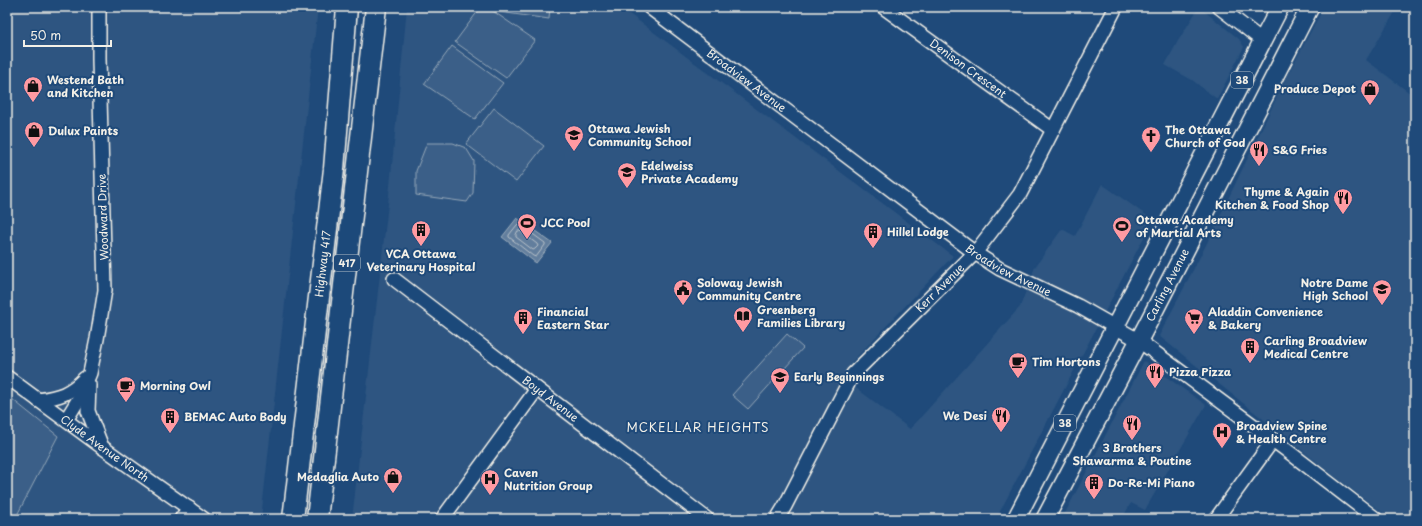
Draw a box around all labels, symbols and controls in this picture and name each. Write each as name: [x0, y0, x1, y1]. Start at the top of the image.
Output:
scale bar: [24, 22, 111, 48]
text: 50 m: [30, 26, 61, 44]
street label: Denison Crescent: [926, 34, 1011, 102]
street label: Broadview Avenue: [703, 44, 790, 116]
place label: Westend Bath and Kitchen: [47, 71, 124, 101]
road number: 38: [1231, 72, 1253, 88]
shop icon: Westend Bath and Kitchen: [22, 75, 44, 103]
shop icon: Produce Depot: [1359, 78, 1381, 106]
place label: Produce Depot: [1274, 80, 1356, 97]
shop icon: Dulux Paints: [23, 120, 45, 148]
place label: Ottawa Jewish Community School: [588, 120, 691, 150]
place label: The Ottawa Church of God: [1165, 121, 1246, 151]
place label: Dulux Paints: [48, 122, 119, 139]
school or university icon: Ottawa Jewish Community School: [563, 124, 585, 152]
church icon: The Ottawa Church of God: [1140, 125, 1162, 153]
restaurant icon: S&G Fries: [1248, 139, 1270, 167]
place label: S&G Fries: [1273, 141, 1327, 158]
place label: Edelweiss Private Academy: [641, 157, 738, 187]
school or university icon: Edelweiss Private Academy: [616, 161, 638, 189]
street label: Woodward Drive: [92, 173, 113, 261]
place label: Thyme & Again Kitchen & Food Shop: [1215, 183, 1329, 213]
restaurant icon: Thyme & Again Kitchen & Food Shop: [1332, 187, 1354, 215]
place label: Ottawa Academy of Martial Arts: [1136, 211, 1234, 241]
sports icon: JCC Pool: [516, 212, 538, 240]
place label: JCC Pool: [541, 214, 590, 231]
sports icon: Ottawa Academy of Martial Arts: [1111, 215, 1133, 243]
building icon: VCA Ottawa Veterinary Hospital: [410, 219, 432, 247]
building icon: Hillel Lodge: [862, 221, 884, 249]
place label: Hillel Lodge: [887, 223, 949, 240]
street label: Highway 417: [310, 229, 335, 298]
street label: Broadview Avenue: [962, 240, 1054, 300]
place label: VCA Ottawa Veterinary Hospital: [367, 245, 475, 275]
street label: Carling Avenue: [1141, 245, 1193, 324]
road number: 417: [334, 255, 360, 271]
street label: Kerr Avenue: [911, 259, 968, 316]
place label: Soloway Jewish Community Centre: [697, 274, 801, 304]
place label: Notre Dame High School: [1301, 274, 1368, 304]
public building icon: Soloway Jewish Community Centre: [672, 278, 694, 306]
school or university icon: Notre Dame High School: [1371, 278, 1393, 306]
place label: Greenberg Families Library: [757, 301, 845, 331]
place label: Financial Eastern Star: [537, 303, 609, 333]
place label: Aladdin Convenience & Bakery: [1208, 303, 1323, 333]
library icon: Greenberg Families Library: [732, 305, 754, 333]
building icon: Financial Eastern Star: [512, 307, 534, 335]
supermarket icon: Aladdin Convenience & Bakery: [1183, 307, 1205, 335]
place label: Carling Broadview Medical Centre: [1264, 332, 1368, 362]
building icon: Carling Broadview Medical Centre: [1239, 336, 1261, 364]
cafe icon: Tim Hortons: [1007, 351, 1029, 379]
place label: Tim Hortons: [1032, 353, 1100, 370]
restaurant icon: Pizza Pizza: [1144, 361, 1166, 389]
place label: Pizza Pizza: [1169, 363, 1232, 380]
school or university icon: Early Beginnings: [769, 366, 791, 394]
place label: Early Beginnings: [794, 368, 884, 385]
street label: Boyd Avenue: [519, 371, 582, 426]
cafe icon: Morning Owl: [115, 375, 137, 403]
place label: Morning Owl: [140, 377, 211, 394]
restaurant icon: We Desi: [990, 405, 1012, 433]
building icon: BEMAC Auto Body: [159, 406, 181, 434]
place label: We Desi: [943, 407, 988, 424]
place label: BEMAC Auto Body: [184, 408, 287, 425]
street label: Clyde Avenue North: [57, 410, 153, 486]
restaurant icon: 3 Brothers Shawarma & Poutine: [1121, 413, 1143, 441]
road number: 38: [1054, 415, 1076, 431]
place label: Broadview Spine & Health Centre: [1236, 417, 1328, 447]
district label: MCKELLAR HEIGHTS: [626, 418, 770, 436]
hospital icon: Broadview Spine & Health Centre: [1211, 421, 1233, 449]
place label: 3 Brothers Shawarma & Poutine: [1072, 439, 1192, 469]
place label: Caven Nutrition Group: [504, 464, 593, 494]
shop icon: Medaglia Auto: [382, 466, 404, 494]
place label: Medaglia Auto: [297, 468, 380, 485]
hospital icon: Caven Nutrition Group: [479, 468, 501, 496]
building icon: Do-Re-Mi Piano: [1083, 472, 1105, 500]
place label: Do-Re-Mi Piano: [1108, 474, 1195, 491]

